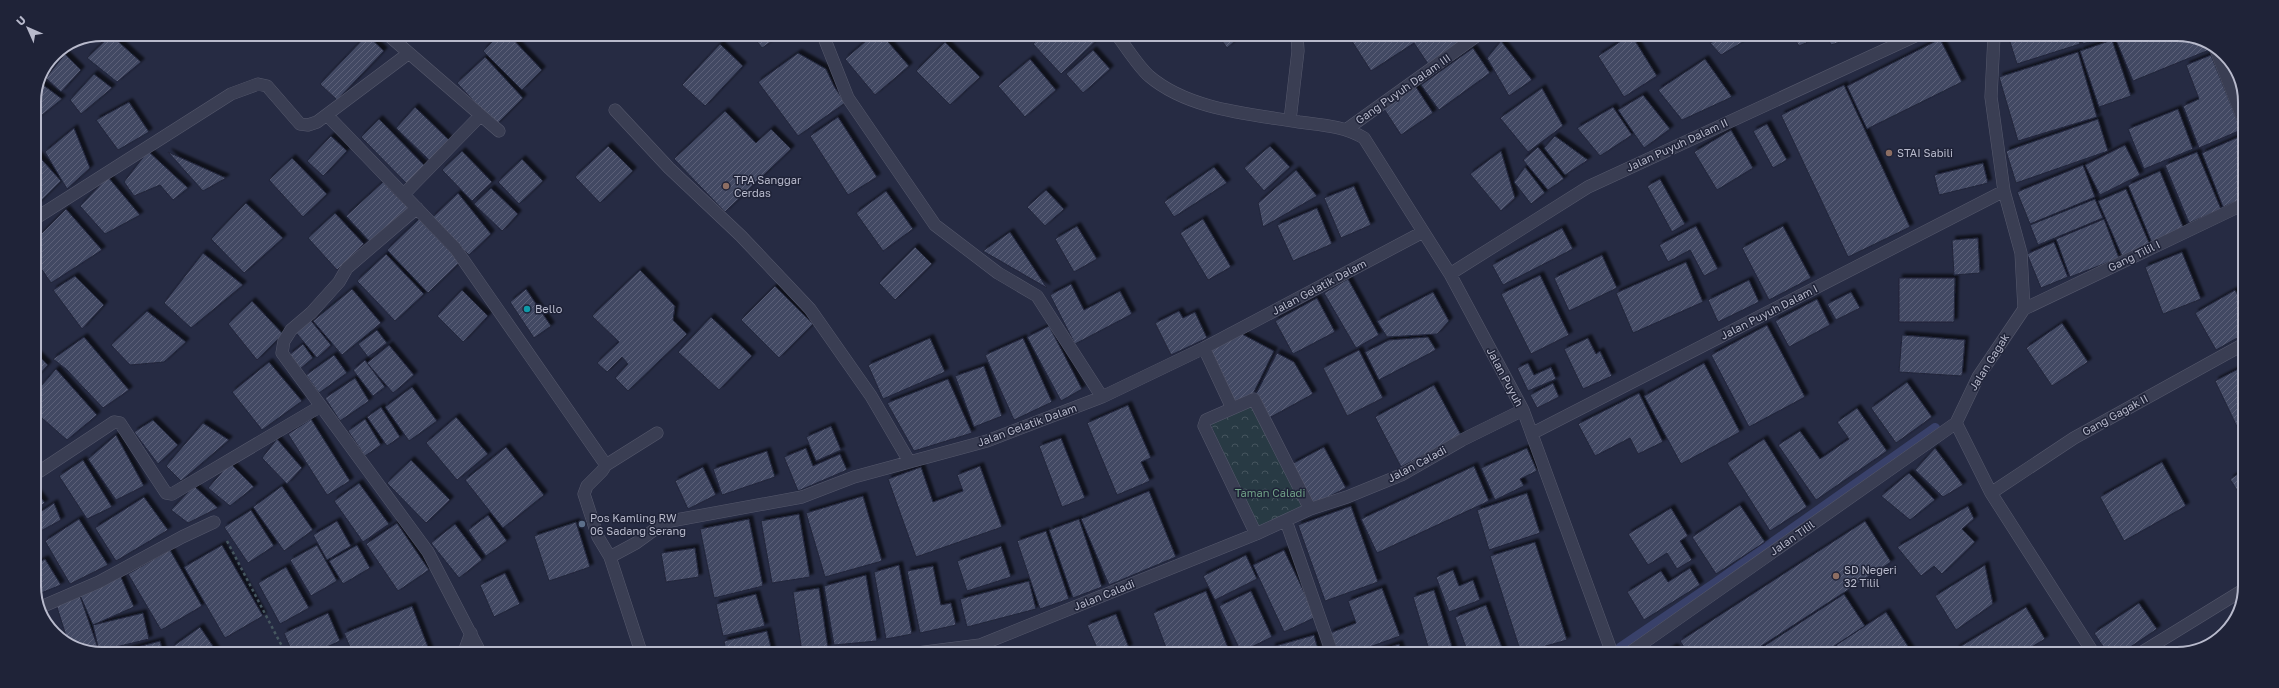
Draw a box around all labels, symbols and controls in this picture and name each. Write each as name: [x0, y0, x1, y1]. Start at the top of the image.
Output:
north arrow: [8, 8, 48, 48]
text: U: [13, 13, 28, 28]
street label: Gang Puyuh Dalam III: [1353, 51, 1453, 126]
street label: Jalan Puyuh Dalam II: [1624, 115, 1730, 174]
place label: STAI Sabili: [1897, 146, 1953, 159]
marker: STAI Sabili: [1884, 148, 1894, 158]
place label: TPA Sanggar Cerdas: [734, 173, 802, 199]
marker: TPA Sanggar Cerdas: [721, 181, 731, 191]
street label: Gang Tilil I: [2106, 237, 2162, 274]
street label: Jalan Gelatik Dalam: [1269, 256, 1368, 317]
street label: Jalan Puyuh Dalam I: [1718, 281, 1820, 342]
place label: Bello: [535, 302, 563, 315]
marker: Bello: [522, 304, 532, 314]
street label: Jalan Gagak: [1966, 331, 2011, 393]
street label: Jalan Puyuh: [1484, 345, 1526, 409]
street label: Gang Gagak II: [2080, 391, 2150, 438]
street label: Jalan Gelatik Dalam: [975, 400, 1078, 449]
street label: Jalan Caladi: [1385, 443, 1448, 484]
park label: Taman Caladi: [1235, 486, 1305, 499]
place label: Pos Kamling RW 06 Sadang Serang: [590, 511, 686, 537]
street label: Jalan Tilil: [1767, 517, 1817, 558]
marker: Pos Kamling RW 06 Sadang Serang: [577, 519, 587, 529]
place label: SD Negeri 32 Tilil: [1844, 563, 1897, 589]
marker: SD Negeri 32 Tilil: [1831, 571, 1841, 581]
street label: Jalan Caladi: [1071, 576, 1136, 613]

